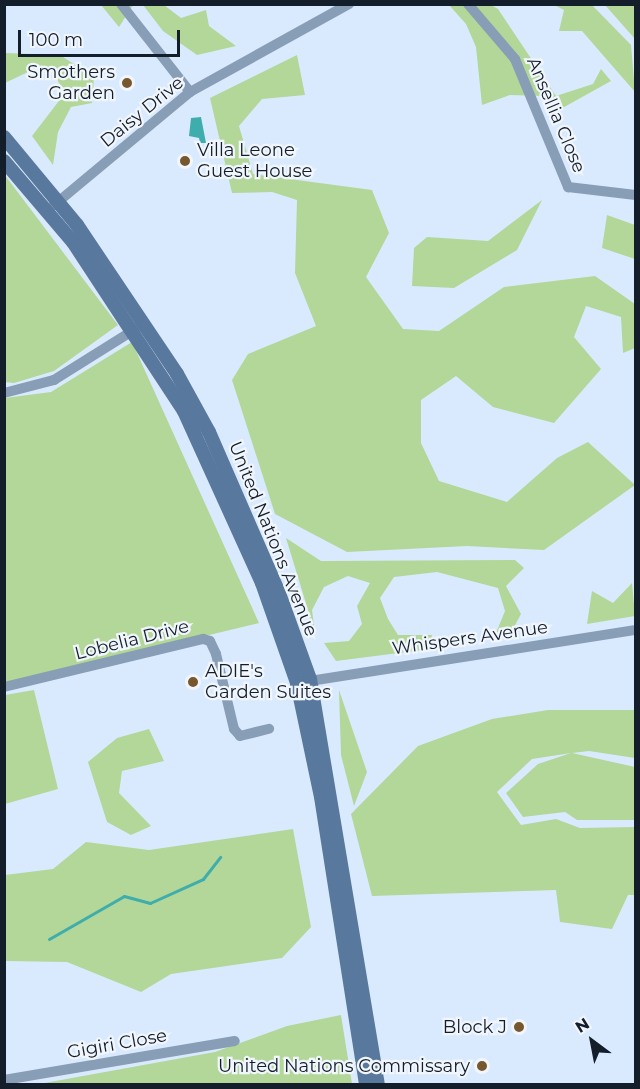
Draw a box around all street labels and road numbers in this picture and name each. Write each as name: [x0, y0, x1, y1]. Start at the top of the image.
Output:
street label: Ansellia Close: [522, 54, 590, 176]
street label: Daisy Drive: [96, 72, 188, 152]
street label: United Nations Avenue: [224, 438, 322, 640]
street label: Lobelia Drive: [73, 615, 191, 665]
street label: Whispers Avenue: [391, 616, 549, 660]
street label: Gigiri Close: [65, 1025, 169, 1063]

